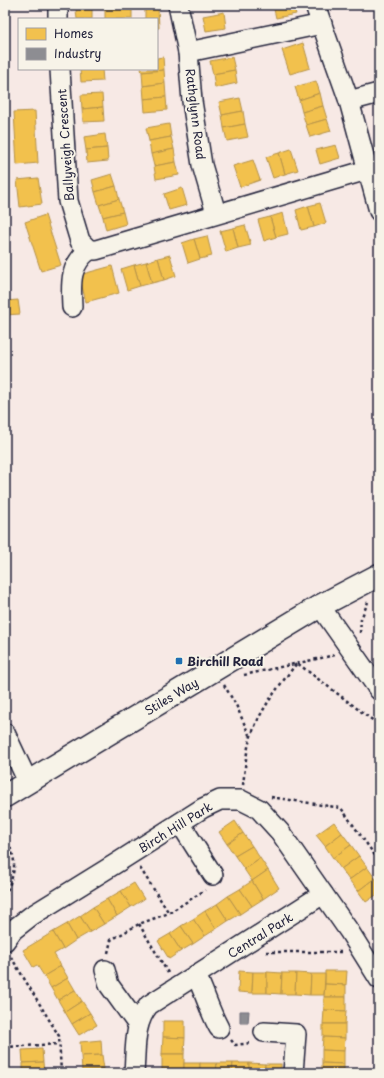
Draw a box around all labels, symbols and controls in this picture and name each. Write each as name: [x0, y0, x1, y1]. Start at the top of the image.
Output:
legend: [18, 18, 158, 70]
text: Homes: [54, 24, 93, 42]
text: Industry: [54, 44, 102, 62]
street label: Rathglynn Road: [181, 67, 211, 161]
street label: Ballyveigh Crescent: [52, 88, 78, 202]
place label: Birchill Road: [187, 652, 263, 670]
marker: Birchill Road: [174, 656, 184, 666]
street label: Stiles Way: [141, 673, 201, 719]
street label: Birch Hill Park: [134, 797, 216, 857]
street label: Central Park: [224, 908, 296, 962]

